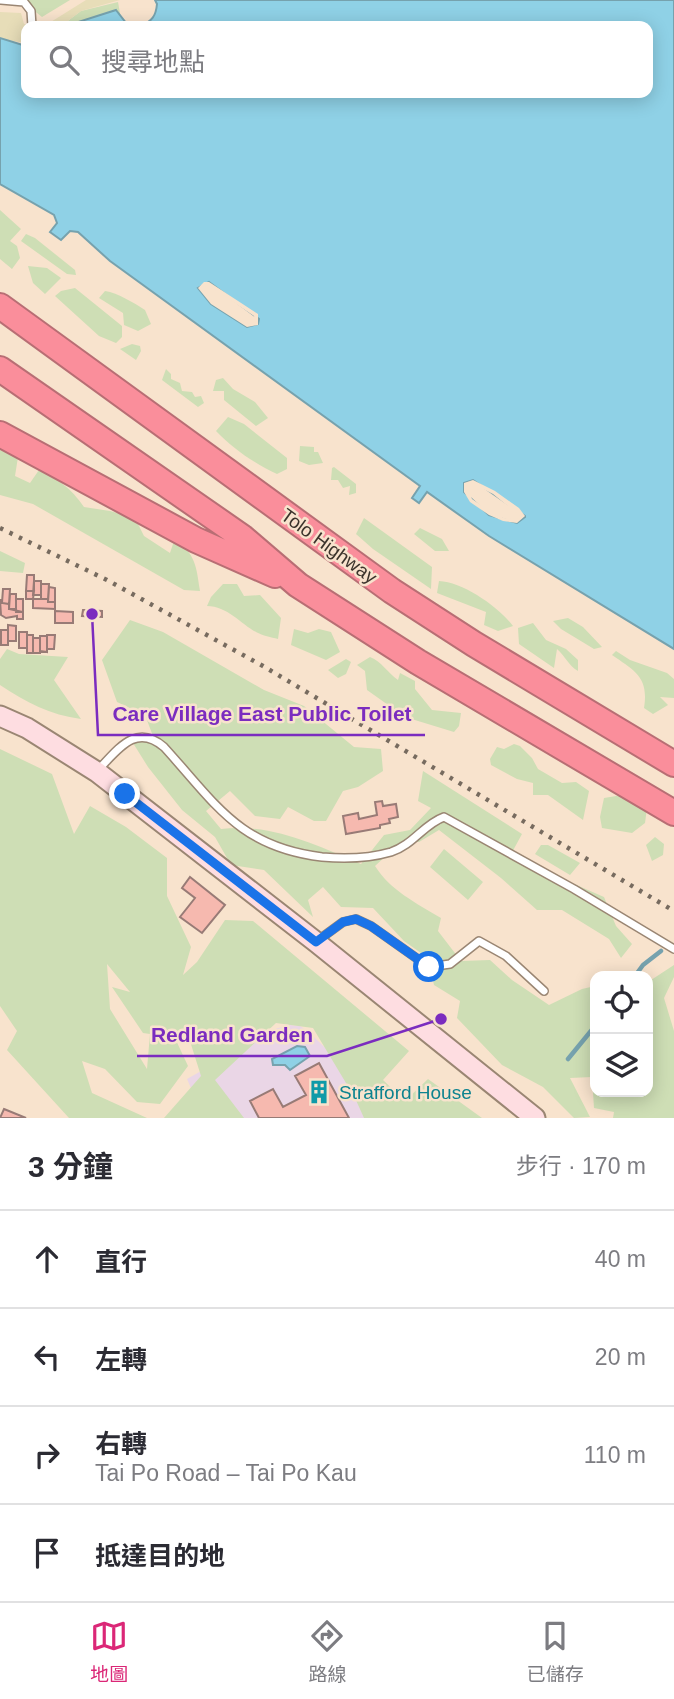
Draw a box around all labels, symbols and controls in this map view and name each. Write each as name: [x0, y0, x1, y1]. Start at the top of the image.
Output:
search box: [21, 21, 653, 98]
icon: search: [45, 41, 83, 79]
text: 搜尋地點: [101, 47, 205, 77]
street label: Tolo Highway: [277, 504, 381, 588]
callout: Care Village East Public Toilet: [98, 693, 425, 735]
text: Care Village East Public Toilet: [112, 702, 412, 725]
route end: [109, 778, 140, 809]
route start: [413, 951, 444, 982]
map controls: [590, 971, 653, 1097]
button: locate: [590, 971, 653, 1034]
callout: Redland Garden: [137, 1014, 327, 1056]
text: Redland Garden: [151, 1023, 313, 1046]
button: layers: [590, 1034, 653, 1097]
building icon: Strafford House: [305, 1078, 333, 1106]
place label: Strafford House: [339, 1082, 472, 1103]
text: 3 分鐘: [28, 1150, 113, 1183]
text: 步行 · 170 m: [516, 1153, 646, 1179]
icon: ahead: [28, 1240, 66, 1278]
text: 40 m: [595, 1246, 646, 1272]
text: 直行: [95, 1247, 147, 1277]
icon: left: [28, 1338, 66, 1376]
text: 20 m: [595, 1344, 646, 1370]
text: 左轉: [95, 1345, 147, 1375]
text: 右轉: [95, 1429, 147, 1459]
icon: right: [28, 1436, 66, 1474]
text: 110 m: [584, 1442, 646, 1468]
text: Tai Po Road – Tai Po Kau: [95, 1460, 357, 1486]
icon: arrive: [28, 1534, 66, 1572]
text: 抵達目的地: [95, 1541, 225, 1571]
tab: 地圖: [90, 1617, 128, 1686]
tab: 路線: [308, 1617, 347, 1686]
tab: 已儲存: [527, 1617, 584, 1686]

